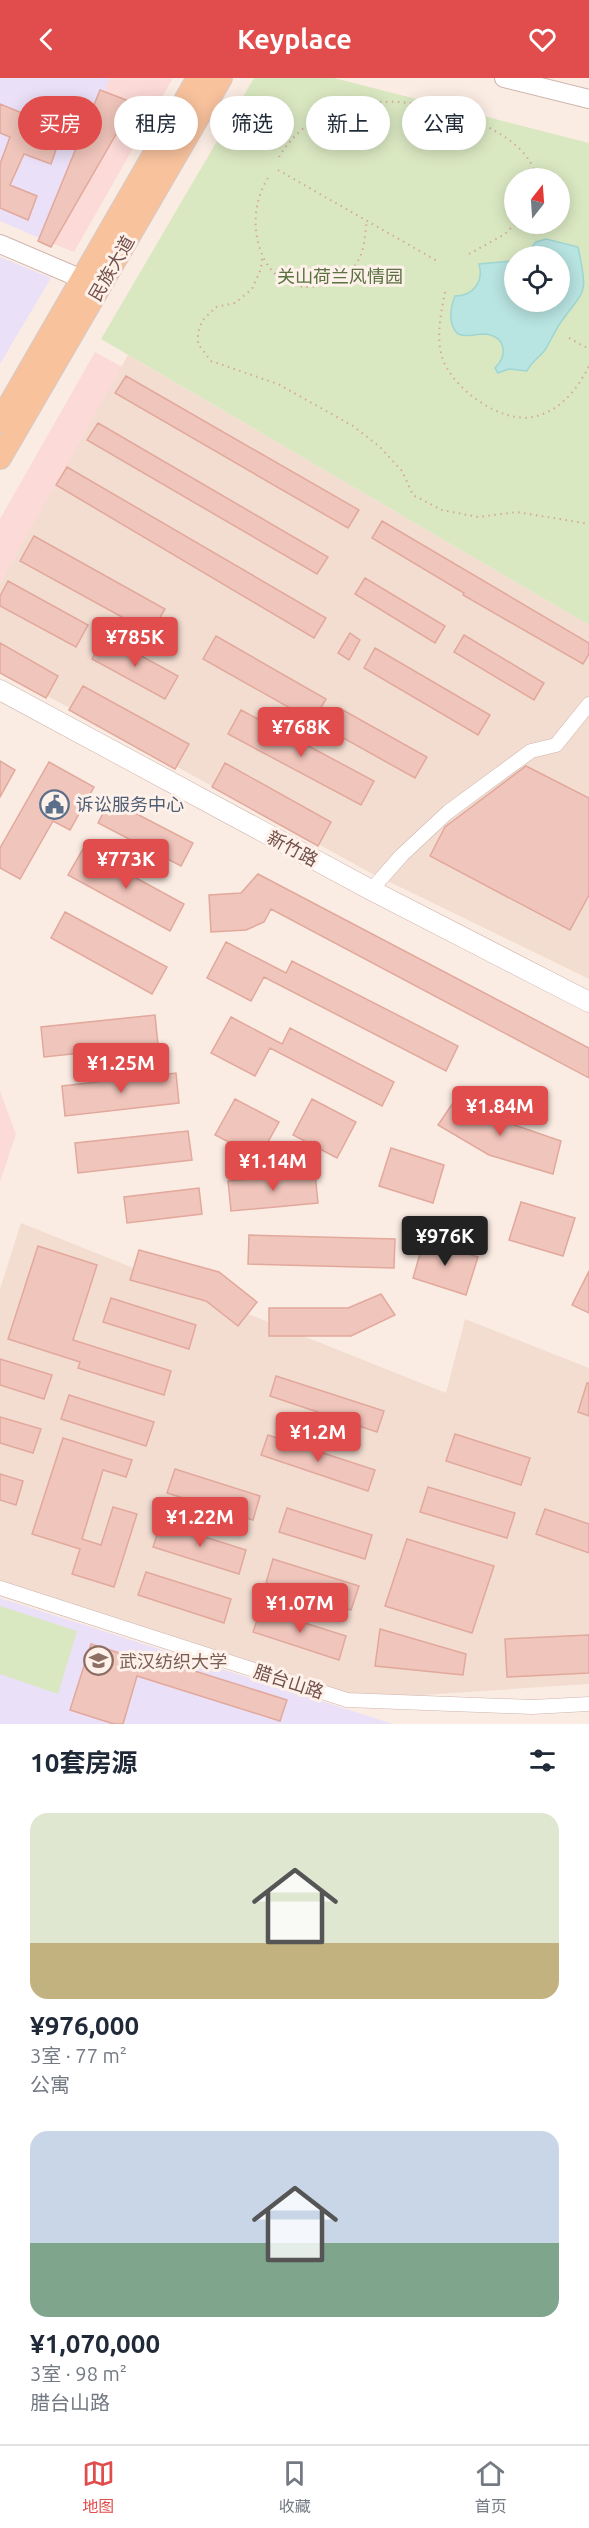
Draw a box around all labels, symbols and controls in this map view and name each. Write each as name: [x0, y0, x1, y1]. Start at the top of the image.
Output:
icon: back: [30, 23, 63, 56]
icon: heart: [526, 23, 559, 56]
text: Keyplace: [237, 24, 352, 54]
chip: 买房: [18, 96, 102, 150]
chip: 租房: [114, 96, 198, 150]
chip: 筛选: [210, 96, 294, 150]
chip: 新上: [306, 96, 390, 150]
chip: 公寓: [402, 96, 486, 150]
north arrow: [504, 168, 570, 234]
map controls: [504, 168, 570, 312]
street label: 民族大道: [84, 232, 138, 304]
button: locate: [504, 246, 570, 312]
park label: 关山荷兰风情园: [277, 266, 403, 286]
pin: ¥785K: [93, 617, 177, 668]
text: ¥785K: [106, 625, 164, 648]
pin: ¥768K: [259, 707, 343, 758]
text: ¥768K: [272, 715, 330, 738]
public building icon: 诉讼服务中心: [39, 788, 71, 820]
place label: 诉讼服务中心: [76, 794, 184, 814]
street label: 新竹路: [264, 826, 322, 870]
pin: ¥773K: [84, 839, 168, 890]
text: ¥773K: [97, 847, 155, 870]
pin: ¥1.25M: [72, 1043, 170, 1094]
text: ¥1.25M: [87, 1051, 155, 1074]
pin: ¥1.84M: [451, 1086, 549, 1137]
text: ¥1.84M: [466, 1094, 534, 1117]
pin: ¥1.14M: [224, 1141, 322, 1192]
text: ¥1.14M: [239, 1149, 307, 1172]
pin: ¥976K: [403, 1216, 487, 1267]
text: ¥976K: [416, 1224, 474, 1247]
pin: ¥1.2M: [276, 1412, 360, 1463]
text: ¥1.2M: [290, 1420, 346, 1443]
pin: ¥1.22M: [151, 1497, 249, 1548]
text: ¥1.22M: [166, 1505, 234, 1528]
pin: ¥1.07M: [251, 1583, 349, 1634]
text: ¥1.07M: [266, 1591, 334, 1614]
school or university icon: 武汉纺织大学: [82, 1645, 114, 1677]
place label: 武汉纺织大学: [119, 1651, 227, 1671]
street label: 腊台山路: [252, 1660, 326, 1702]
icon: filters: [526, 1744, 559, 1777]
text: 10套房源: [30, 1748, 137, 1777]
icon: home: [241, 1852, 349, 1960]
text: ¥976,000: [30, 2011, 139, 2040]
text: 3室 · 77 m²: [30, 2044, 127, 2067]
text: 公寓: [30, 2073, 70, 2096]
icon: home: [241, 2170, 349, 2278]
text: ¥1,070,000: [30, 2329, 160, 2358]
text: 3室 · 98 m²: [30, 2362, 127, 2385]
text: 腊台山路: [30, 2391, 110, 2414]
tab: 地图: [82, 2457, 115, 2517]
tab: 收藏: [278, 2457, 311, 2517]
tab: 首页: [474, 2457, 507, 2517]

